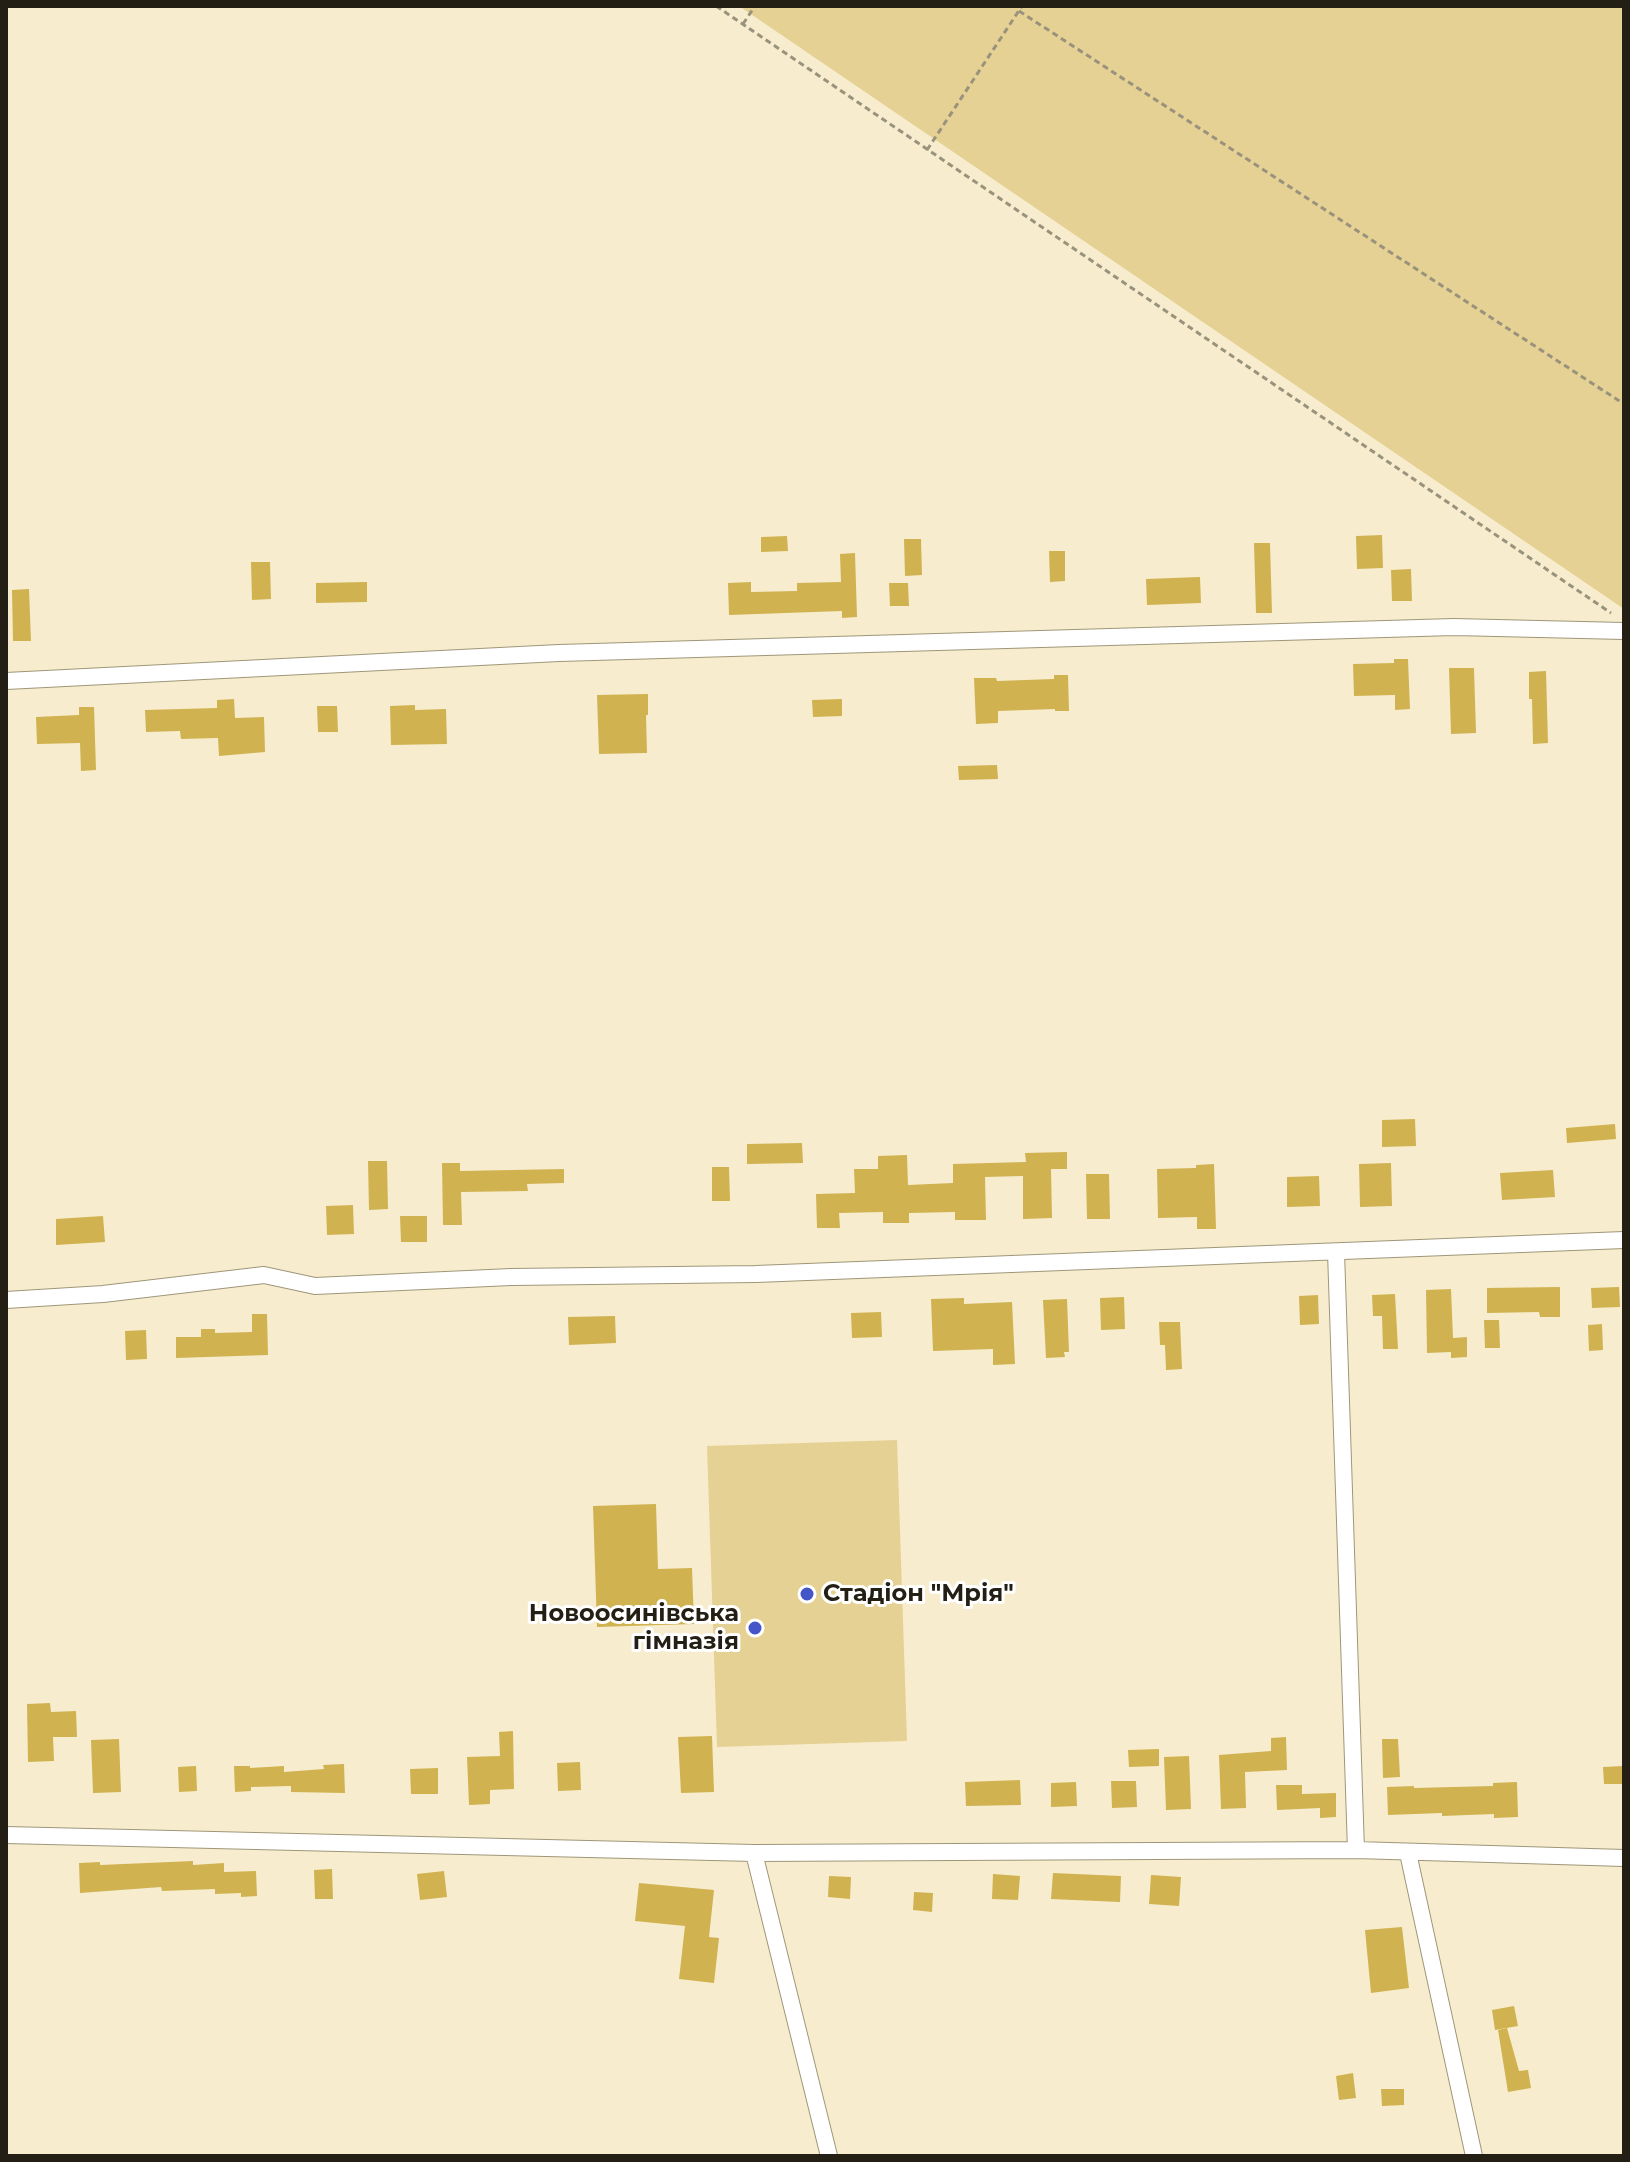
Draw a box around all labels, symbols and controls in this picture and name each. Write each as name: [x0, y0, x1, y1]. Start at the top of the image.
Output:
place label: Стадіон "Мрія": [823, 1580, 1014, 1608]
marker: Стадіон "Мрія": [798, 1585, 816, 1603]
place label: Новоосинівська гімназія: [529, 1600, 739, 1656]
marker: Новоосинівська гімназія: [746, 1619, 764, 1637]

